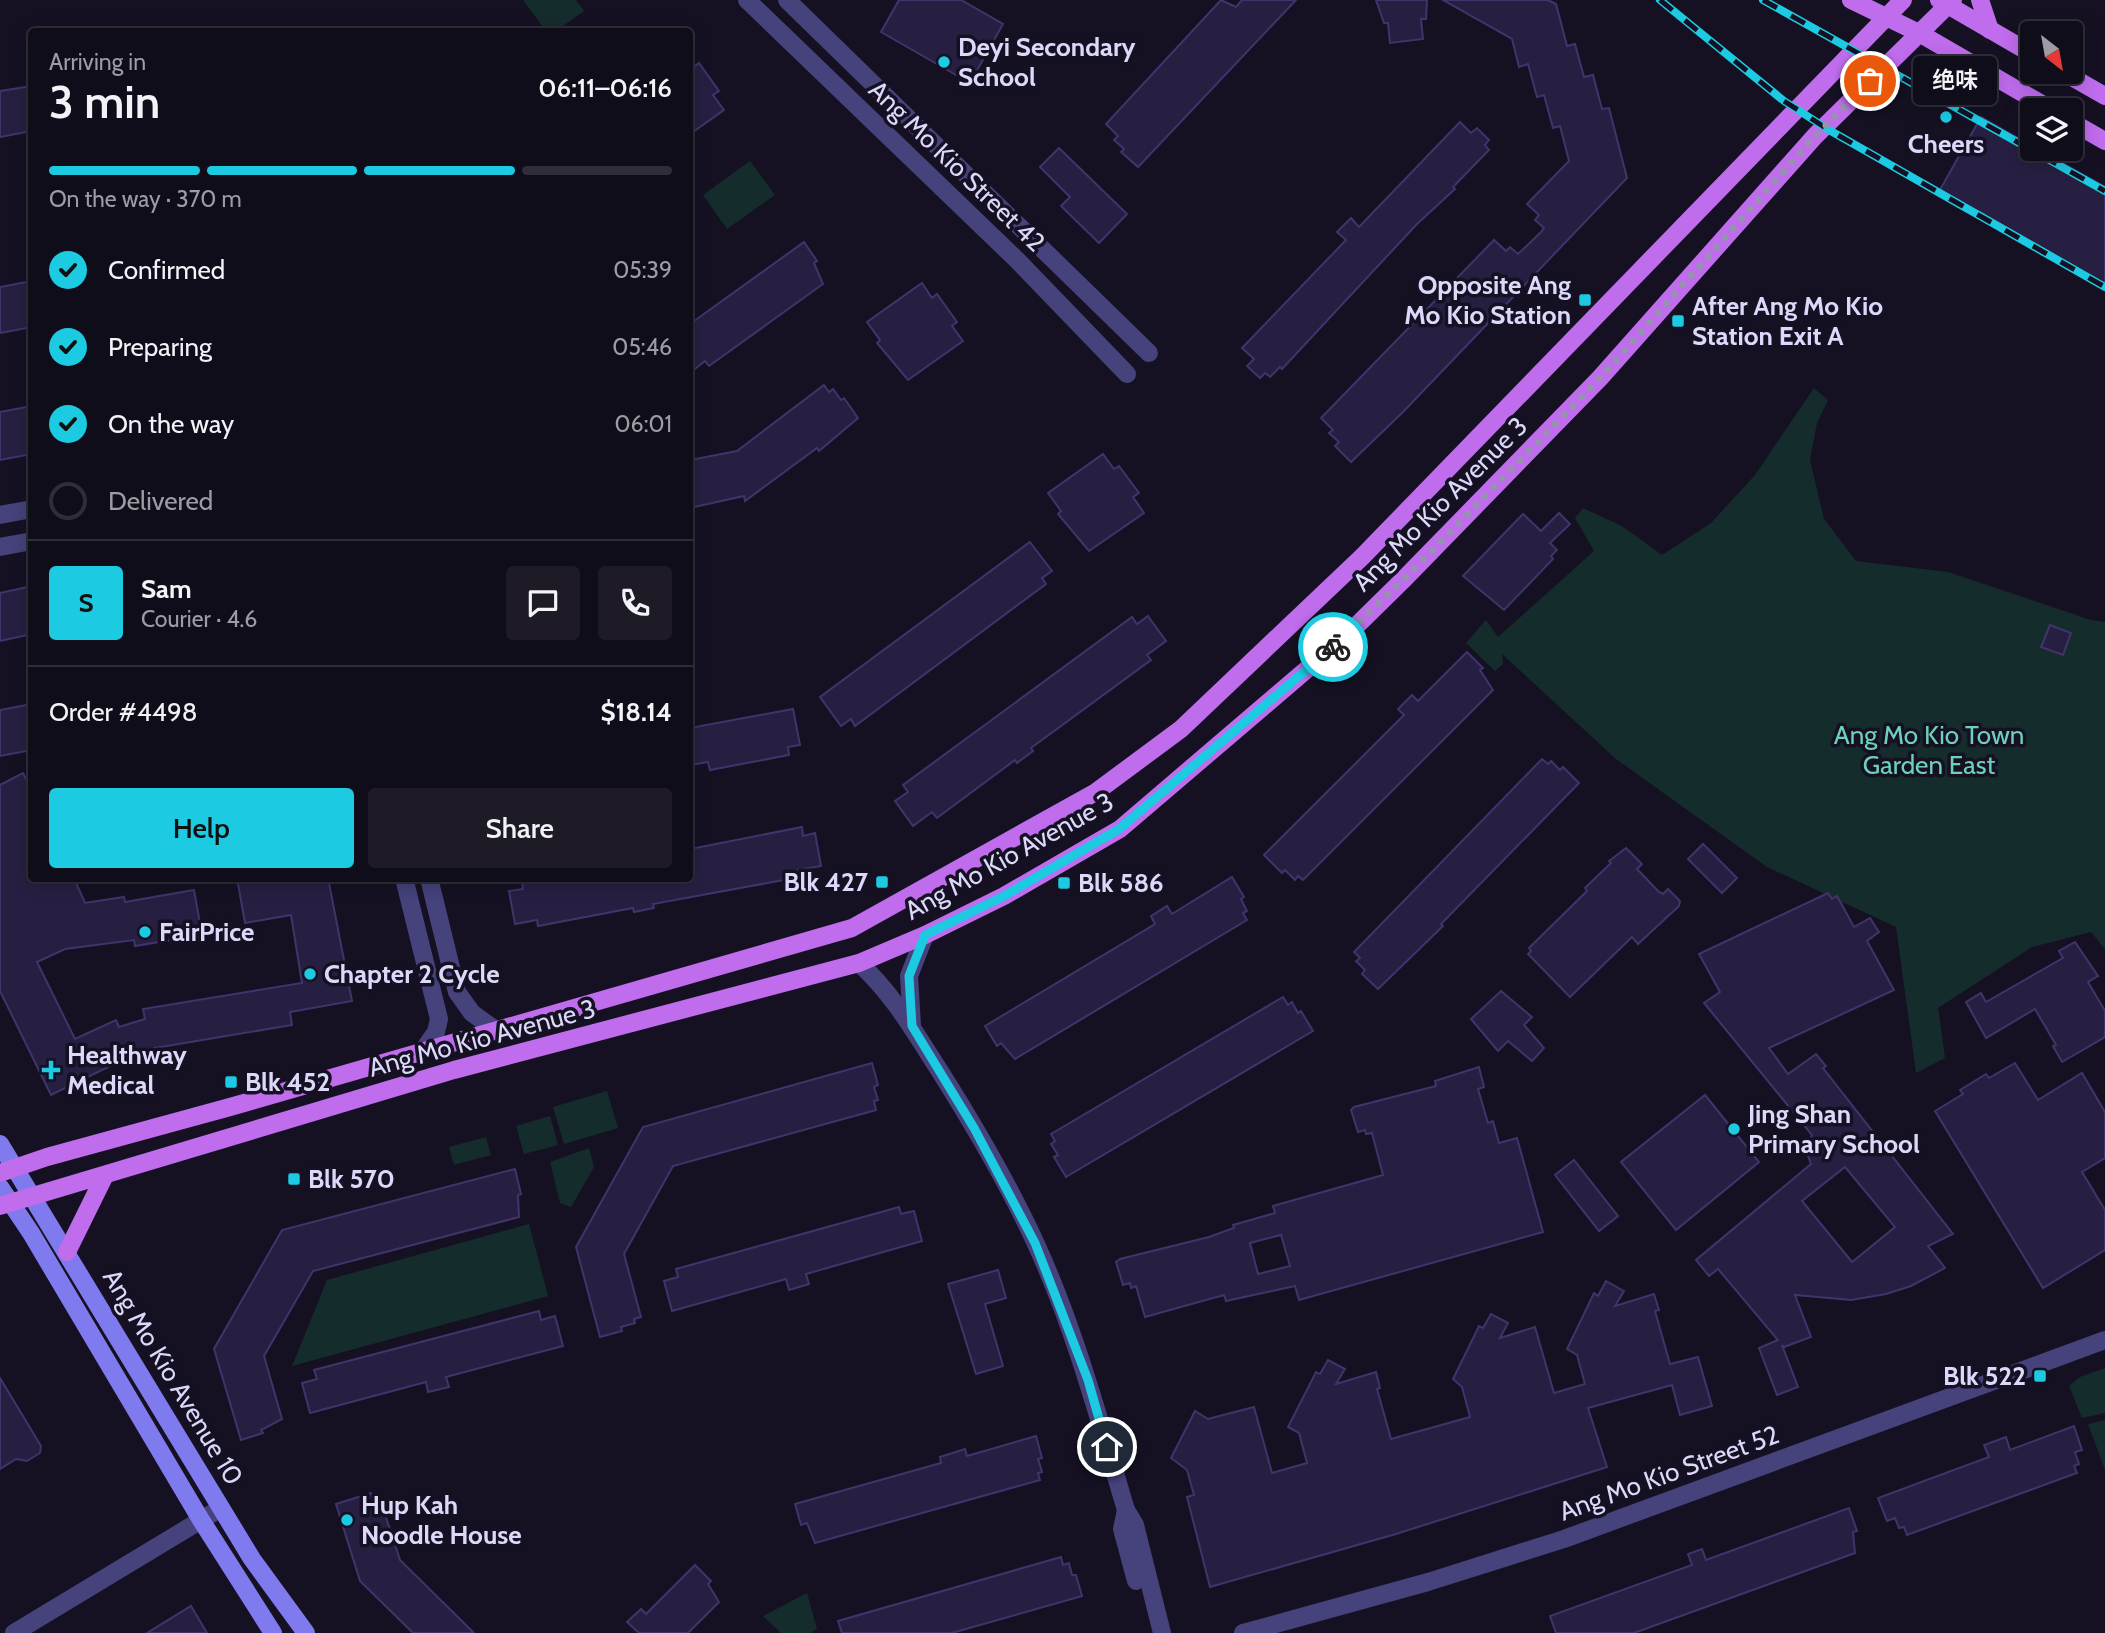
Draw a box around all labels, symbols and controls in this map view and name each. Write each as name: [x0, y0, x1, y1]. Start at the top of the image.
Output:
north arrow: [2020, 21, 2082, 84]
map controls: [2020, 21, 2083, 161]
place label: Deyi Secondary School: [958, 31, 1136, 93]
text: Arriving in: [49, 48, 146, 76]
pin: [1840, 51, 1900, 111]
marker: Deyi Secondary School: [936, 54, 952, 70]
callout: 绝味: [1912, 56, 1996, 106]
icon: bag: [1851, 62, 1889, 100]
text: 绝味: [1932, 66, 1978, 94]
text: 06:11–06:16: [538, 72, 672, 104]
text: 3 min: [49, 74, 160, 130]
street label: Ang Mo Kio Street 42: [862, 74, 1052, 258]
button: layers: [2020, 98, 2083, 161]
marker: Cheers: [1938, 109, 1954, 125]
place label: Cheers: [1908, 128, 1984, 160]
text: On the way · 370 m: [49, 185, 242, 213]
icon: check: [49, 251, 87, 289]
text: Confirmed: [108, 254, 225, 286]
text: 05:39: [613, 256, 672, 284]
place label: Opposite Ang Mo Kio Station: [1404, 269, 1571, 331]
place label: After Ang Mo Kio Station Exit A: [1692, 290, 1883, 352]
marker: Opposite Ang Mo Kio Station: [1577, 292, 1593, 308]
marker: After Ang Mo Kio Station Exit A: [1670, 313, 1686, 329]
icon: check: [49, 328, 87, 366]
text: Preparing: [108, 331, 212, 363]
text: 05:46: [612, 333, 672, 361]
icon: check: [49, 405, 87, 443]
text: On the way: [108, 408, 234, 440]
text: 06:01: [615, 410, 672, 438]
street label: Ang Mo Kio Avenue 3: [1346, 410, 1534, 598]
text: Delivered: [108, 485, 213, 517]
button: chat: [506, 566, 580, 640]
button: phone: [598, 566, 672, 640]
text: Sam: [141, 573, 192, 605]
text: S: [78, 587, 94, 619]
text: Courier · 4.6: [141, 605, 257, 633]
courier: [1298, 612, 1368, 682]
icon: bike: [1314, 628, 1352, 666]
text: Order #4498: [49, 696, 197, 728]
text: $18.14: [601, 696, 672, 728]
park label: Ang Mo Kio Town Garden East: [1834, 719, 2024, 781]
street label: Ang Mo Kio Avenue 3: [899, 785, 1119, 927]
button: Help: [49, 788, 354, 868]
button: Share: [368, 788, 672, 868]
place label: Blk 427: [783, 866, 869, 898]
place label: Blk 586: [1078, 867, 1164, 899]
marker: Blk 427: [874, 874, 890, 890]
marker: Blk 586: [1056, 875, 1072, 891]
place label: FairPrice: [159, 916, 254, 948]
marker: FairPrice: [137, 924, 153, 940]
place label: Chapter 2 Cycle: [324, 958, 500, 990]
marker: Chapter 2 Cycle: [302, 966, 318, 982]
street label: Ang Mo Kio Avenue 3: [365, 992, 599, 1084]
place label: Healthway Medical: [67, 1039, 187, 1101]
marker: Healthway Medical: [41, 1060, 61, 1080]
place label: Blk 452: [245, 1066, 330, 1098]
marker: Blk 452: [223, 1074, 239, 1090]
place label: Jing Shan Primary School: [1747, 1098, 1920, 1160]
marker: Jing Shan Primary School: [1726, 1121, 1742, 1137]
place label: Blk 570: [308, 1163, 395, 1195]
marker: Blk 570: [286, 1171, 302, 1187]
street label: Ang Mo Kio Avenue 10: [96, 1263, 250, 1491]
place label: Blk 522: [1943, 1360, 2026, 1392]
marker: Blk 522: [2032, 1368, 2048, 1384]
pin: [1077, 1417, 1137, 1477]
street label: Ang Mo Kio Street 52: [1555, 1418, 1783, 1528]
icon: home: [1088, 1428, 1126, 1466]
place label: Hup Kah Noodle House: [361, 1489, 522, 1551]
marker: Hup Kah Noodle House: [339, 1512, 355, 1528]

